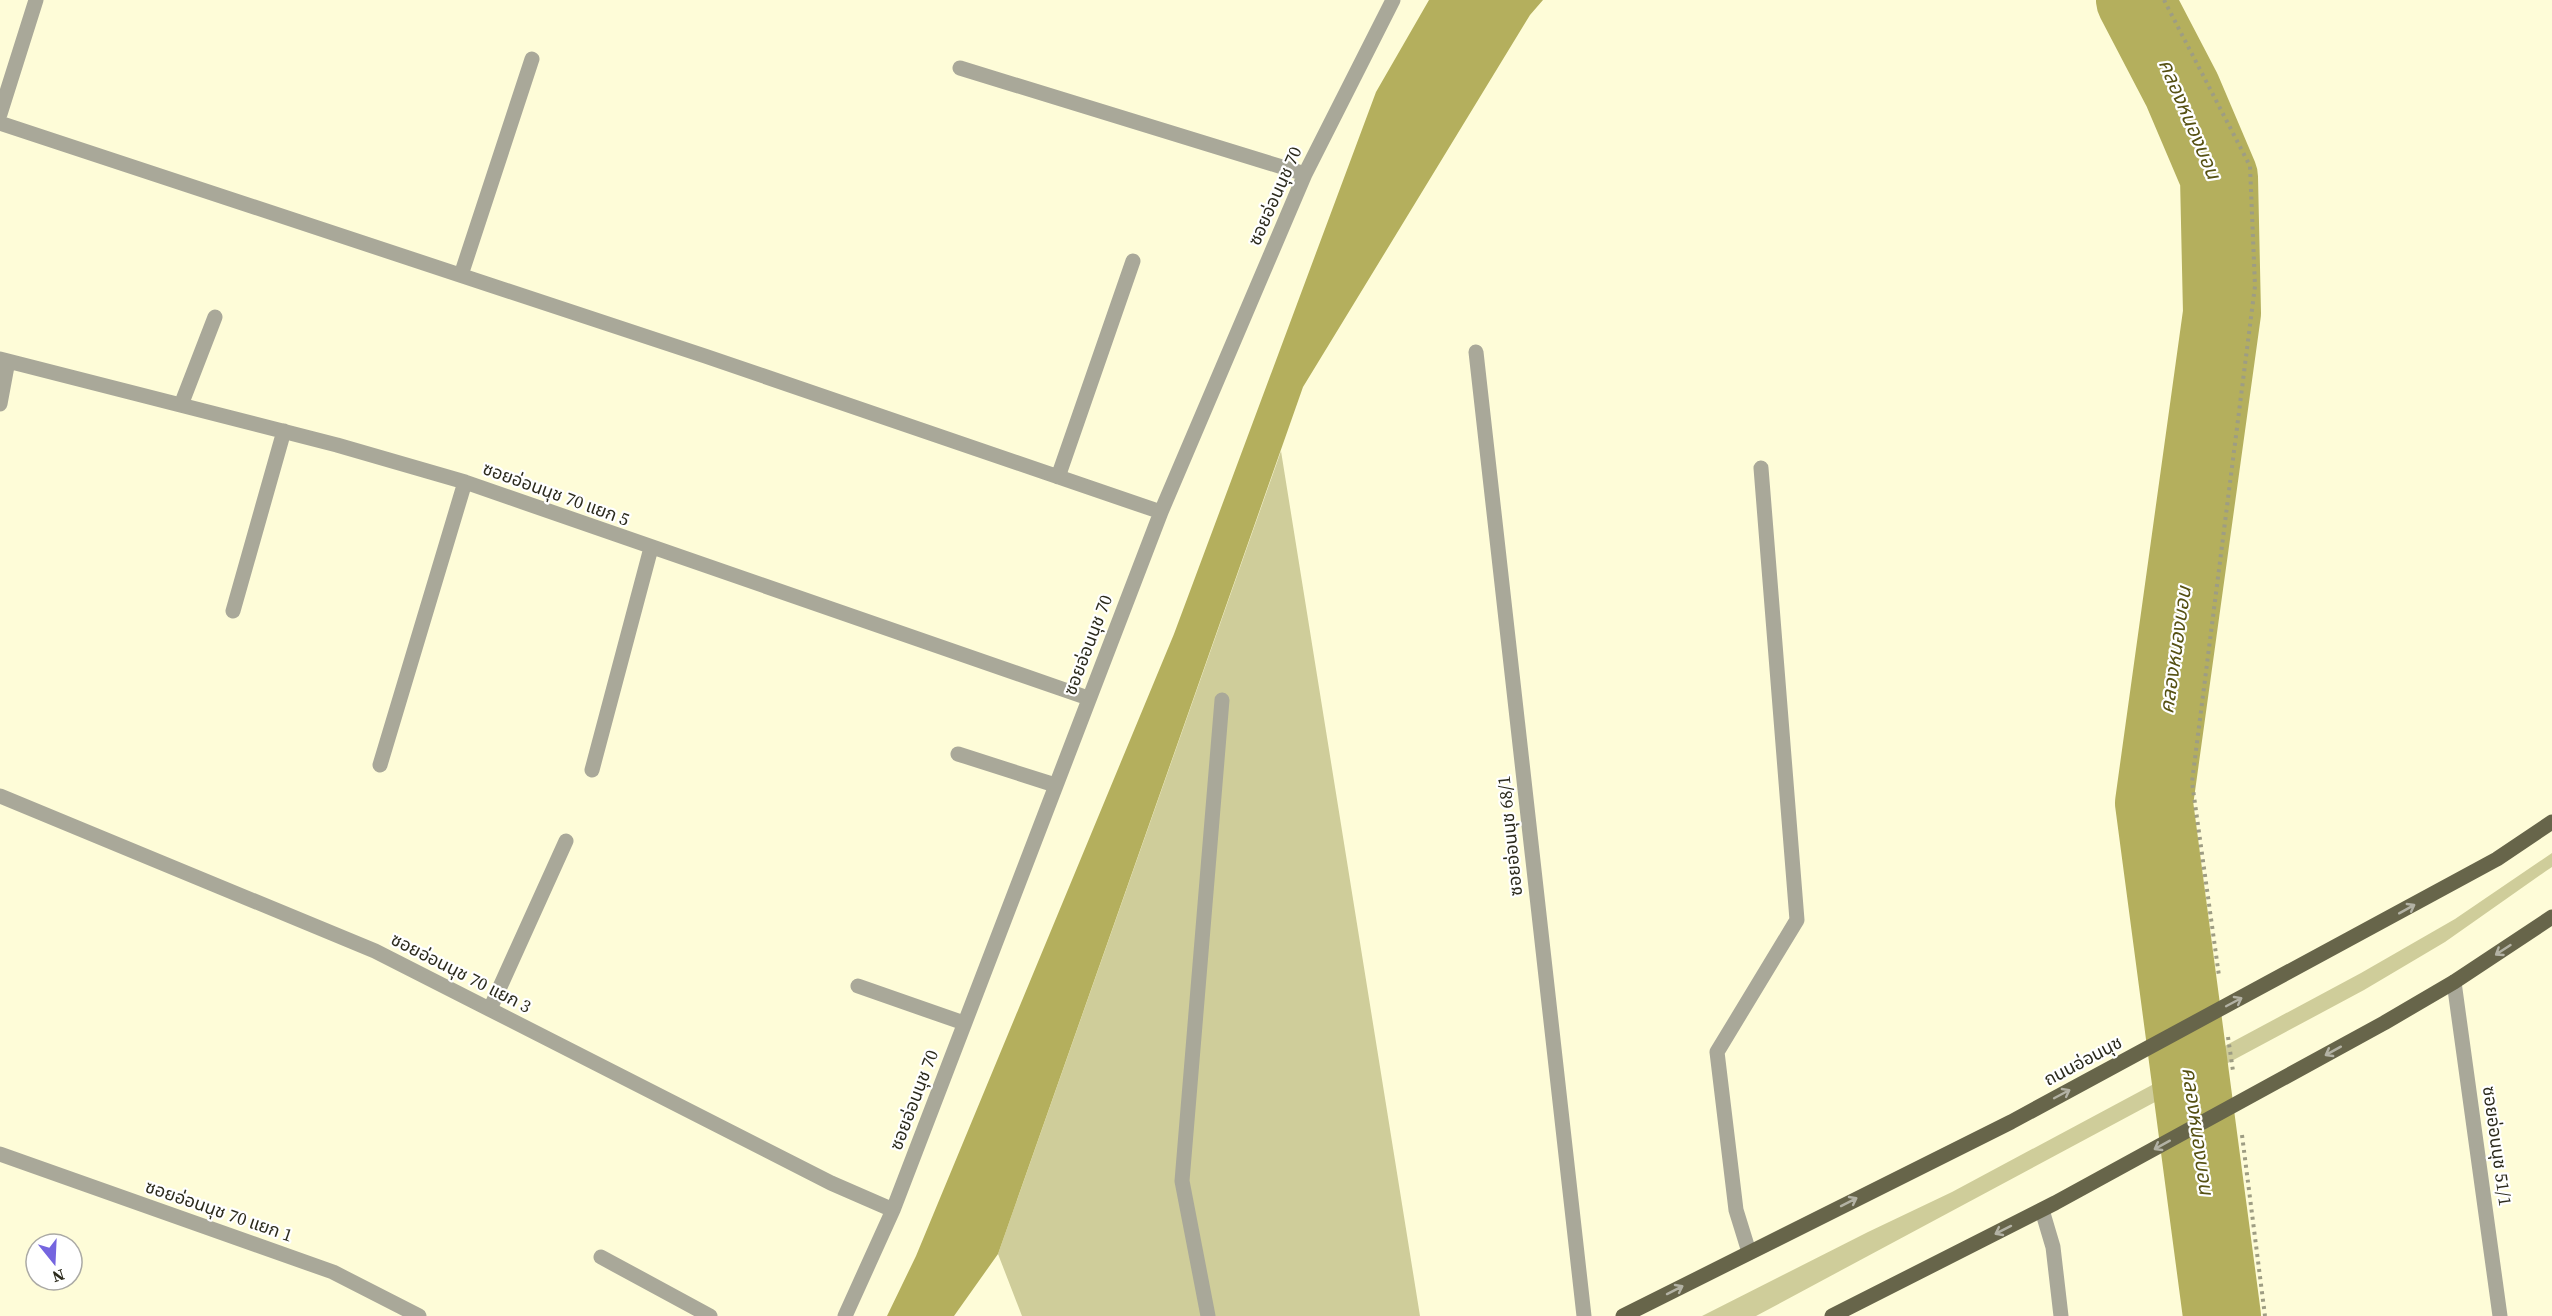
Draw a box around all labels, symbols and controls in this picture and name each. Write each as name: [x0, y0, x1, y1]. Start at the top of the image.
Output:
water label: คลองหนองบอน: [2152, 55, 2229, 185]
street label: ซอยอ่อนนุช 70: [1242, 142, 1307, 249]
street label: ซอยอ่อนนุช 70 แยก 5: [479, 455, 633, 532]
water label: คลองหนองบอน: [2152, 583, 2198, 715]
street label: ซอยอ่อนนุช 70: [1057, 591, 1118, 699]
street label: ซอยอ่อนนุช 68/1: [1491, 775, 1528, 897]
one-way arrow: [2397, 903, 2415, 914]
street label: ซอยอ่อนนุช 70 แยก 3: [387, 926, 536, 1019]
one-way arrow: [2495, 944, 2512, 956]
one-way arrow: [2225, 996, 2242, 1008]
street label: ถนนอ่อนนุช: [2039, 1029, 2126, 1092]
street label: ซอยอ่อนนุช 70: [883, 1046, 944, 1154]
one-way arrow: [2324, 1046, 2342, 1057]
water label: คลองหนองบอน: [2175, 1066, 2221, 1198]
street label: ซอยอ่อนนุช 51/1: [2477, 1084, 2518, 1207]
one-way arrow: [2053, 1088, 2071, 1099]
one-way arrow: [2153, 1140, 2171, 1151]
street label: ซอยอ่อนนุช 70 แยก 1: [142, 1174, 296, 1247]
one-way arrow: [1840, 1196, 1858, 1208]
one-way arrow: [1994, 1224, 2012, 1236]
north arrow: [24, 1232, 84, 1292]
text: N: [49, 1264, 68, 1289]
one-way arrow: [1666, 1283, 1684, 1295]

